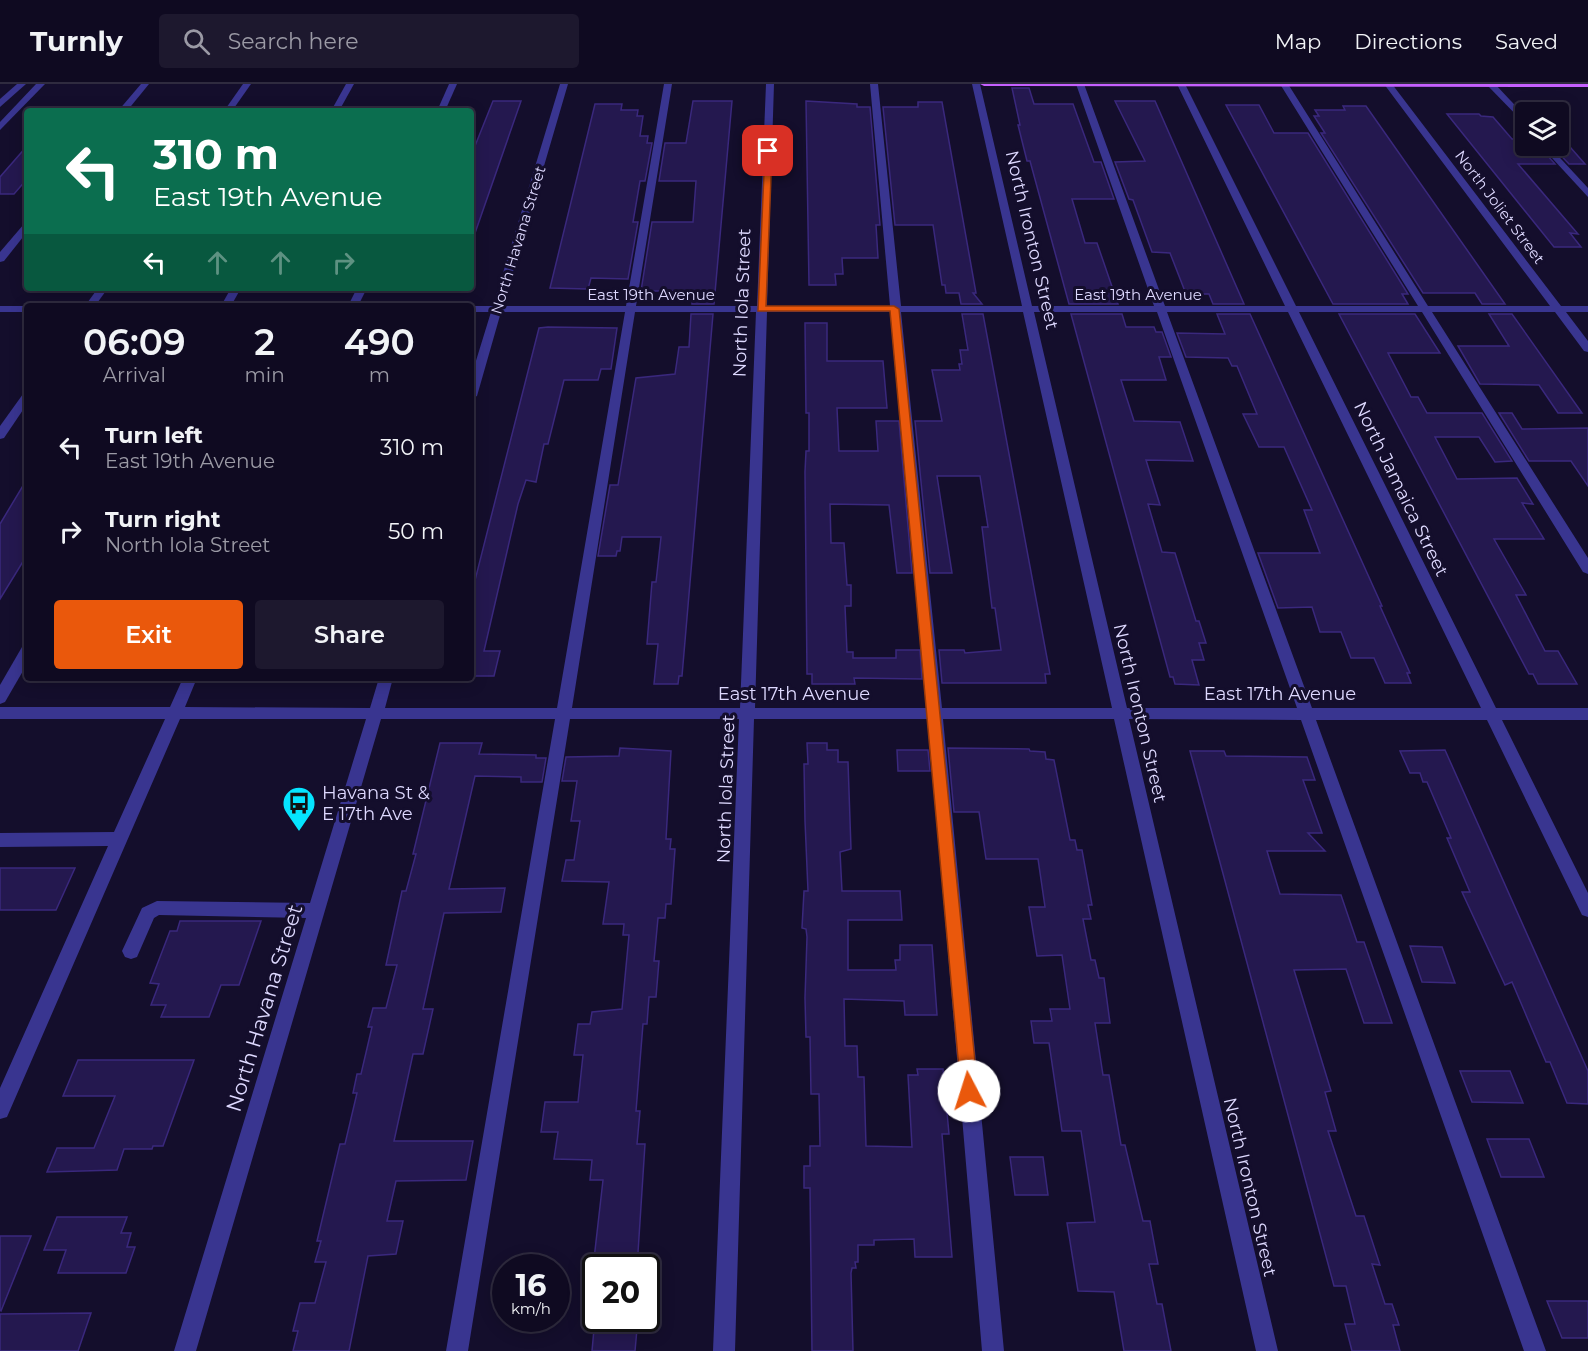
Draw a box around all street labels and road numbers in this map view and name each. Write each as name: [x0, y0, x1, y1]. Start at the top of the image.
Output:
street label: North Joliet Street: [1451, 146, 1549, 268]
street label: North Ironton Street: [1001, 148, 1063, 332]
street label: North Havana Street: [486, 164, 550, 316]
street label: North Iola Street: [728, 228, 756, 378]
street label: East 19th Avenue: [587, 285, 715, 304]
street label: East 19th Avenue: [1074, 285, 1202, 304]
street label: North Jamaica Street: [1349, 398, 1453, 580]
street label: North Ironton Street: [1109, 621, 1171, 805]
street label: East 17th Avenue: [718, 683, 870, 705]
street label: East 17th Avenue: [1204, 683, 1356, 705]
street label: North Iola Street: [712, 714, 740, 864]
street label: North Havana Street: [221, 901, 307, 1115]
street label: North Ironton Street: [1219, 1095, 1281, 1279]

